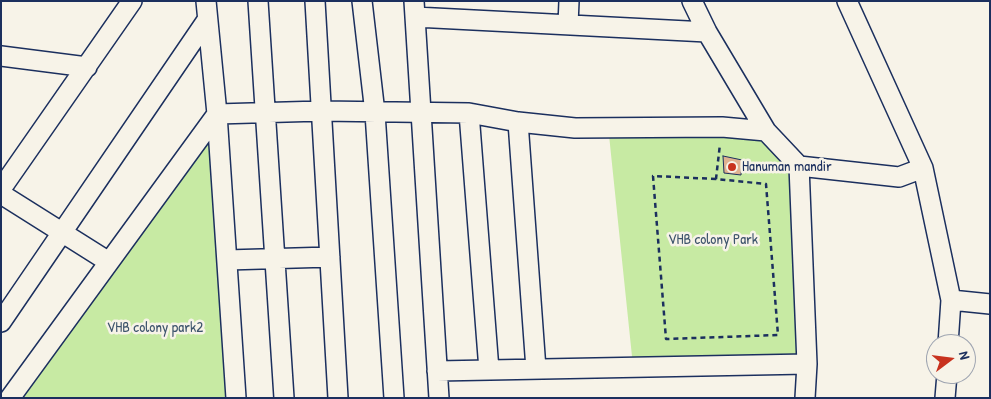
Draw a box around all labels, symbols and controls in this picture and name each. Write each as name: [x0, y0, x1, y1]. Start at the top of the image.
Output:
place label: Hanuman mandir: [742, 158, 832, 176]
marker: Hanuman mandir: [726, 161, 738, 173]
park label: VHB colony Park: [668, 231, 758, 249]
park label: VHB colony park2: [107, 319, 203, 337]
north arrow: [926, 334, 976, 384]
text: N: [955, 349, 975, 361]

